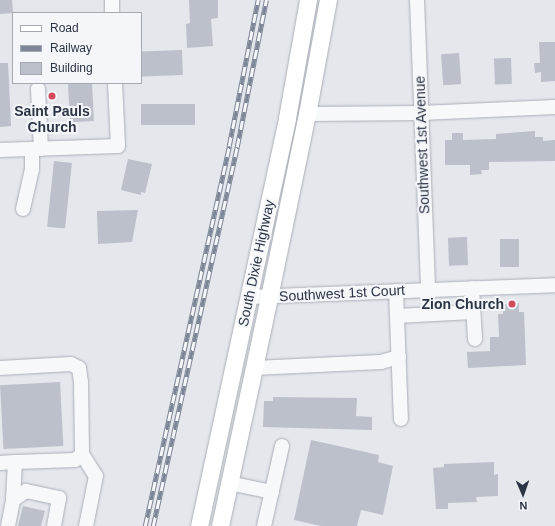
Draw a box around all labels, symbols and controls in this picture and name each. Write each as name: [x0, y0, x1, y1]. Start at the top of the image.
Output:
legend: [12, 12, 142, 84]
text: Road: [50, 21, 79, 35]
text: Railway: [50, 41, 92, 55]
text: Building: [50, 61, 93, 75]
street label: Southwest 1st Avenue: [411, 75, 433, 215]
marker: Saint Pauls Church: [47, 91, 57, 101]
place label: Saint Pauls Church: [14, 103, 90, 136]
street label: South Dixie Highway: [234, 198, 278, 328]
street label: Southwest 1st Court: [279, 281, 405, 305]
place label: Zion Church: [422, 296, 504, 312]
marker: Zion Church: [507, 299, 517, 309]
north arrow: [503, 474, 543, 514]
text: N: [519, 500, 528, 512]

